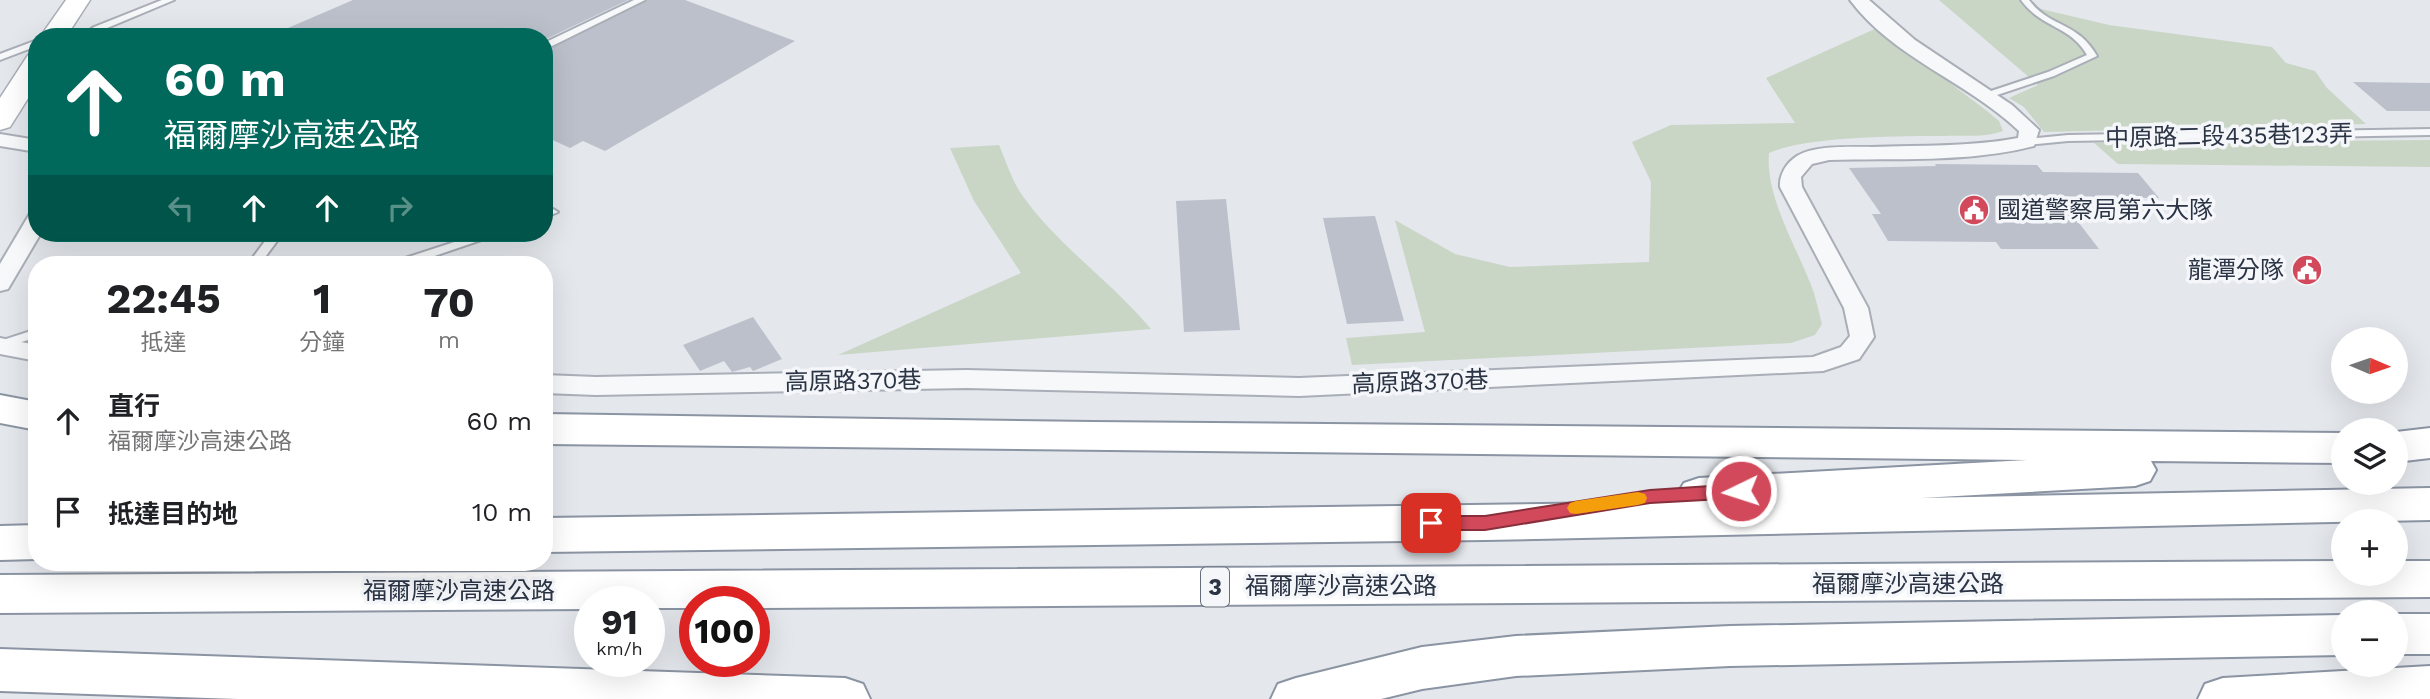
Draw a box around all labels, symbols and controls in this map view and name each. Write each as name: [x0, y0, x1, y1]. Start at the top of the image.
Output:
text: 60 m: [164, 50, 286, 108]
icon: ahead: [49, 56, 140, 147]
text: 福爾摩沙高速公路: [164, 116, 420, 154]
street label: 中原路二段435巷123弄: [2105, 120, 2353, 152]
icon: left: [162, 189, 200, 227]
icon: ahead: [235, 189, 273, 227]
icon: ahead: [308, 189, 346, 227]
icon: right: [381, 189, 419, 227]
public building icon: 國道警察局第六大隊: [1957, 193, 1991, 227]
place label: 國道警察局第六大隊: [1997, 196, 2213, 224]
public building icon: 龍潭分隊: [2290, 253, 2324, 287]
place label: 龍潭分隊: [2188, 256, 2284, 284]
text: 22:45: [106, 274, 221, 323]
text: 1: [313, 274, 331, 323]
text: 70: [423, 278, 475, 327]
text: m: [438, 327, 460, 354]
north arrow: [2331, 327, 2408, 404]
map controls: [2331, 327, 2408, 677]
text: 抵達: [140, 329, 186, 356]
text: 分鐘: [299, 329, 345, 356]
street label: 高原路370巷: [784, 366, 922, 396]
street label: 高原路370巷: [1351, 366, 1489, 398]
text: 直行: [108, 391, 160, 421]
icon: ahead: [49, 402, 87, 440]
text: 60 m: [466, 406, 532, 436]
button: layers: [2331, 418, 2408, 495]
text: 福爾摩沙高速公路: [108, 428, 292, 455]
position arrow: [1704, 454, 1778, 528]
icon: arrive: [49, 493, 87, 531]
pin: [1401, 493, 1461, 553]
text: 10 m: [472, 497, 532, 527]
text: 抵達目的地: [108, 499, 238, 529]
icon: arrive: [1412, 504, 1450, 542]
button: +: [2331, 509, 2408, 586]
road number: 3: [1201, 568, 1229, 607]
street label: 福爾摩沙高速公路: [1812, 570, 2004, 598]
street label: 福爾摩沙高速公路: [1245, 572, 1437, 600]
street label: 福爾摩沙高速公路: [363, 577, 555, 605]
speed limit sign: 100: [679, 586, 770, 677]
button: −: [2331, 600, 2408, 677]
text: 91: [601, 601, 638, 643]
text: km/h: [596, 638, 643, 659]

